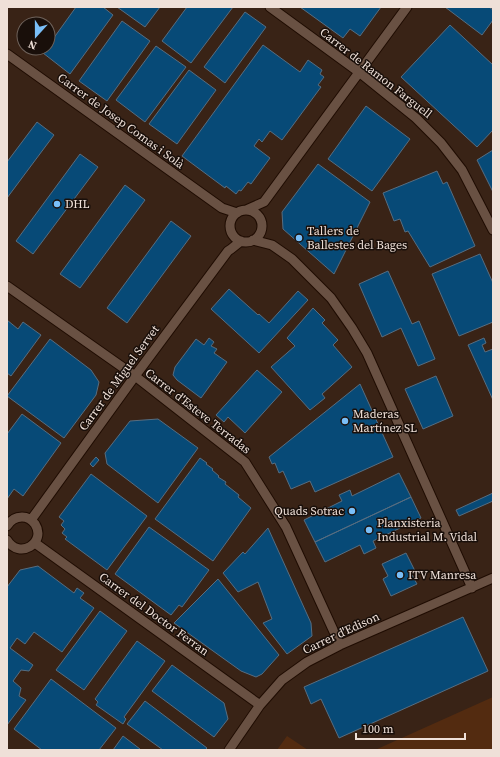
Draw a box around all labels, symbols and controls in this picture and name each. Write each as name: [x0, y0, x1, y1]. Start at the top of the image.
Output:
north arrow: [16, 16, 56, 56]
street label: Carrer de Ramon Farguell: [317, 24, 436, 122]
text: N: [26, 36, 39, 53]
street label: Carrer de Josep Comas i Solà: [54, 70, 188, 173]
place label: DHL: [65, 196, 90, 212]
marker: DHL: [52, 199, 62, 209]
place label: Tallers de Ballestes del Bages: [307, 223, 407, 253]
marker: Tallers de Ballestes del Bages: [294, 233, 304, 243]
street label: Carrer de Miguel Servet: [75, 322, 163, 434]
street label: Carrer d'Esteve Terradas: [142, 365, 254, 457]
place label: Maderas Martínez SL: [353, 406, 417, 436]
marker: Maderas Martínez SL: [340, 416, 350, 426]
place label: Quads Sotrac: [274, 503, 344, 519]
marker: Quads Sotrac: [347, 506, 357, 516]
place label: Planxisteria Industrial M. Vidal: [377, 515, 478, 545]
marker: Planxisteria Industrial M. Vidal: [364, 525, 374, 535]
place label: ITV Manresa: [408, 567, 477, 583]
street label: Carrer del Doctor Ferran: [96, 569, 212, 659]
marker: ITV Manresa: [395, 570, 405, 580]
street label: Carrer d'Edison: [300, 608, 382, 658]
scale bar: [356, 715, 465, 741]
text: 100 m: [362, 721, 394, 737]

